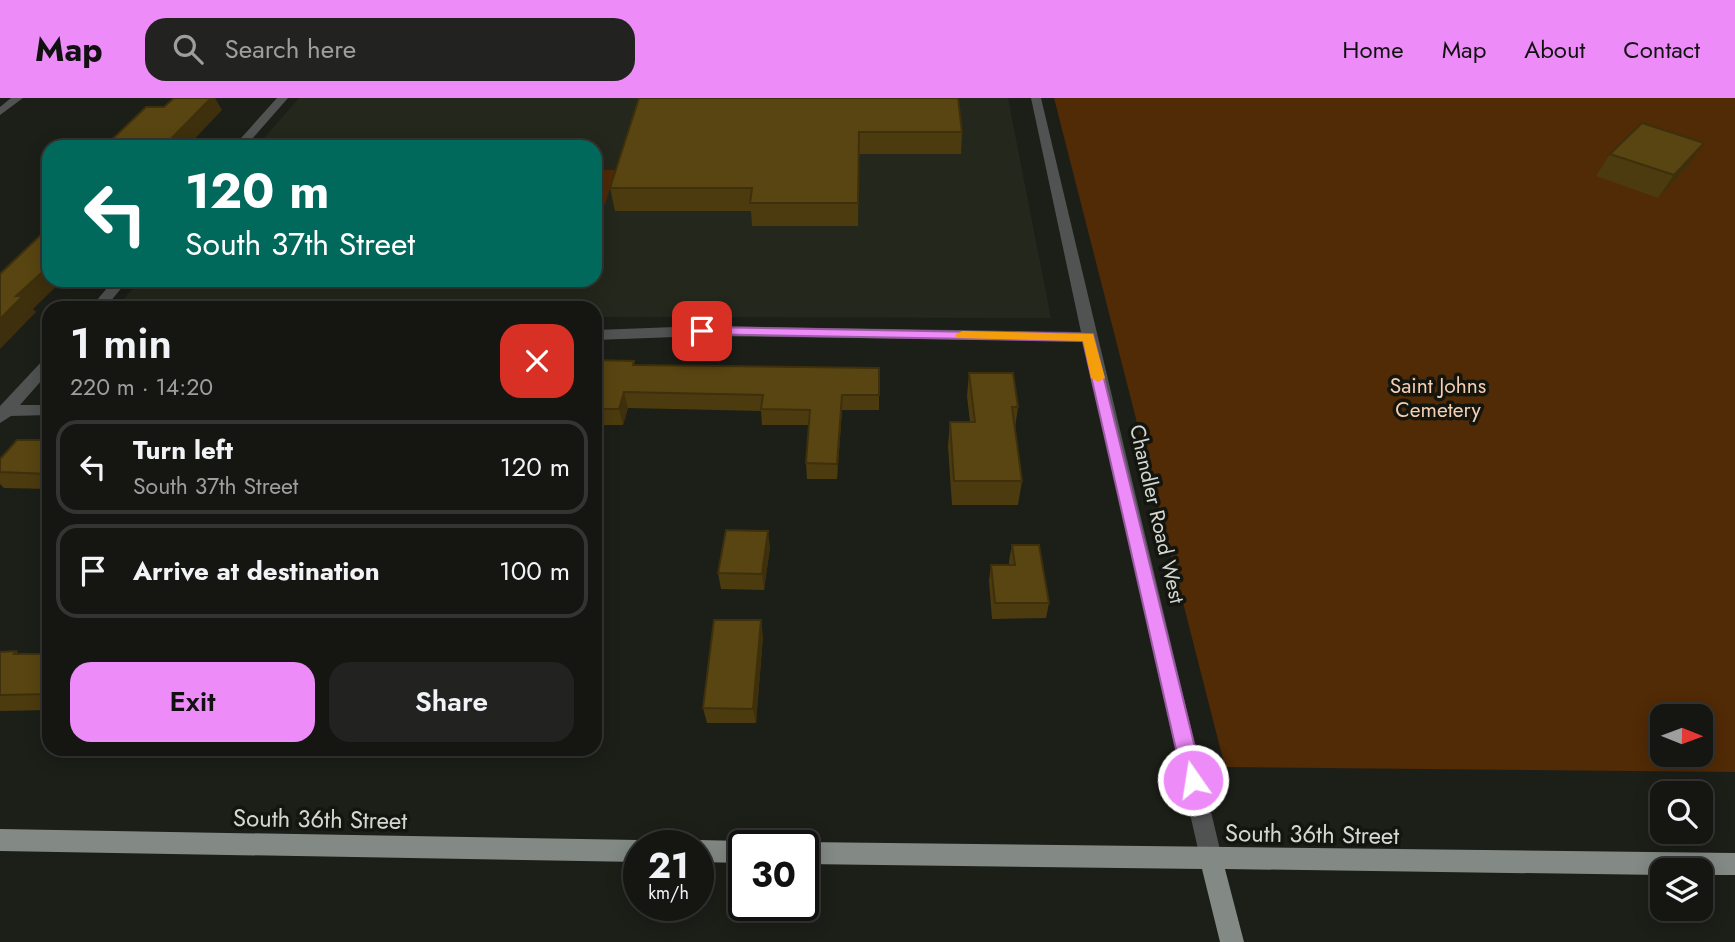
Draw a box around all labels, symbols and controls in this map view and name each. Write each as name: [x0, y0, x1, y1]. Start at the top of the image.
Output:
search box: [145, 18, 635, 81]
text: Map: [35, 26, 103, 73]
icon: search: [169, 30, 207, 68]
text: Search here: [225, 30, 356, 68]
text: Home: [1342, 32, 1404, 67]
text: Map: [1442, 32, 1486, 67]
text: About: [1524, 32, 1585, 67]
text: Contact: [1623, 32, 1700, 67]
text: 120 m: [185, 156, 329, 226]
icon: left: [70, 168, 161, 259]
text: South 37th Street: [185, 221, 415, 267]
pin: [672, 301, 732, 361]
icon: arrive: [683, 312, 721, 350]
text: 1 min: [70, 313, 172, 374]
button: close: [500, 324, 574, 398]
text: 220 m · 14:20: [70, 370, 213, 404]
park label: Saint Johns Cemetery: [1390, 371, 1486, 425]
street label: Chandler Road West: [1122, 422, 1192, 606]
text: Turn left: [133, 431, 233, 469]
icon: left: [74, 448, 112, 486]
text: 120 m: [500, 448, 570, 486]
text: South 37th Street: [133, 469, 298, 503]
icon: arrive: [74, 552, 112, 590]
text: Arrive at destination: [133, 552, 380, 590]
text: 100 m: [499, 552, 570, 590]
button: Exit: [70, 662, 315, 742]
button: Share: [329, 662, 574, 742]
north arrow: [1650, 704, 1713, 766]
map controls: [1650, 704, 1713, 921]
position arrow: [1156, 743, 1230, 817]
button: search: [1650, 781, 1713, 844]
street label: South 36th Street: [233, 800, 408, 838]
street label: South 36th Street: [1225, 815, 1400, 853]
speed limit sign: 30: [728, 830, 819, 921]
text: 21: [648, 841, 689, 891]
button: layers: [1650, 858, 1713, 921]
text: km/h: [648, 880, 689, 906]

